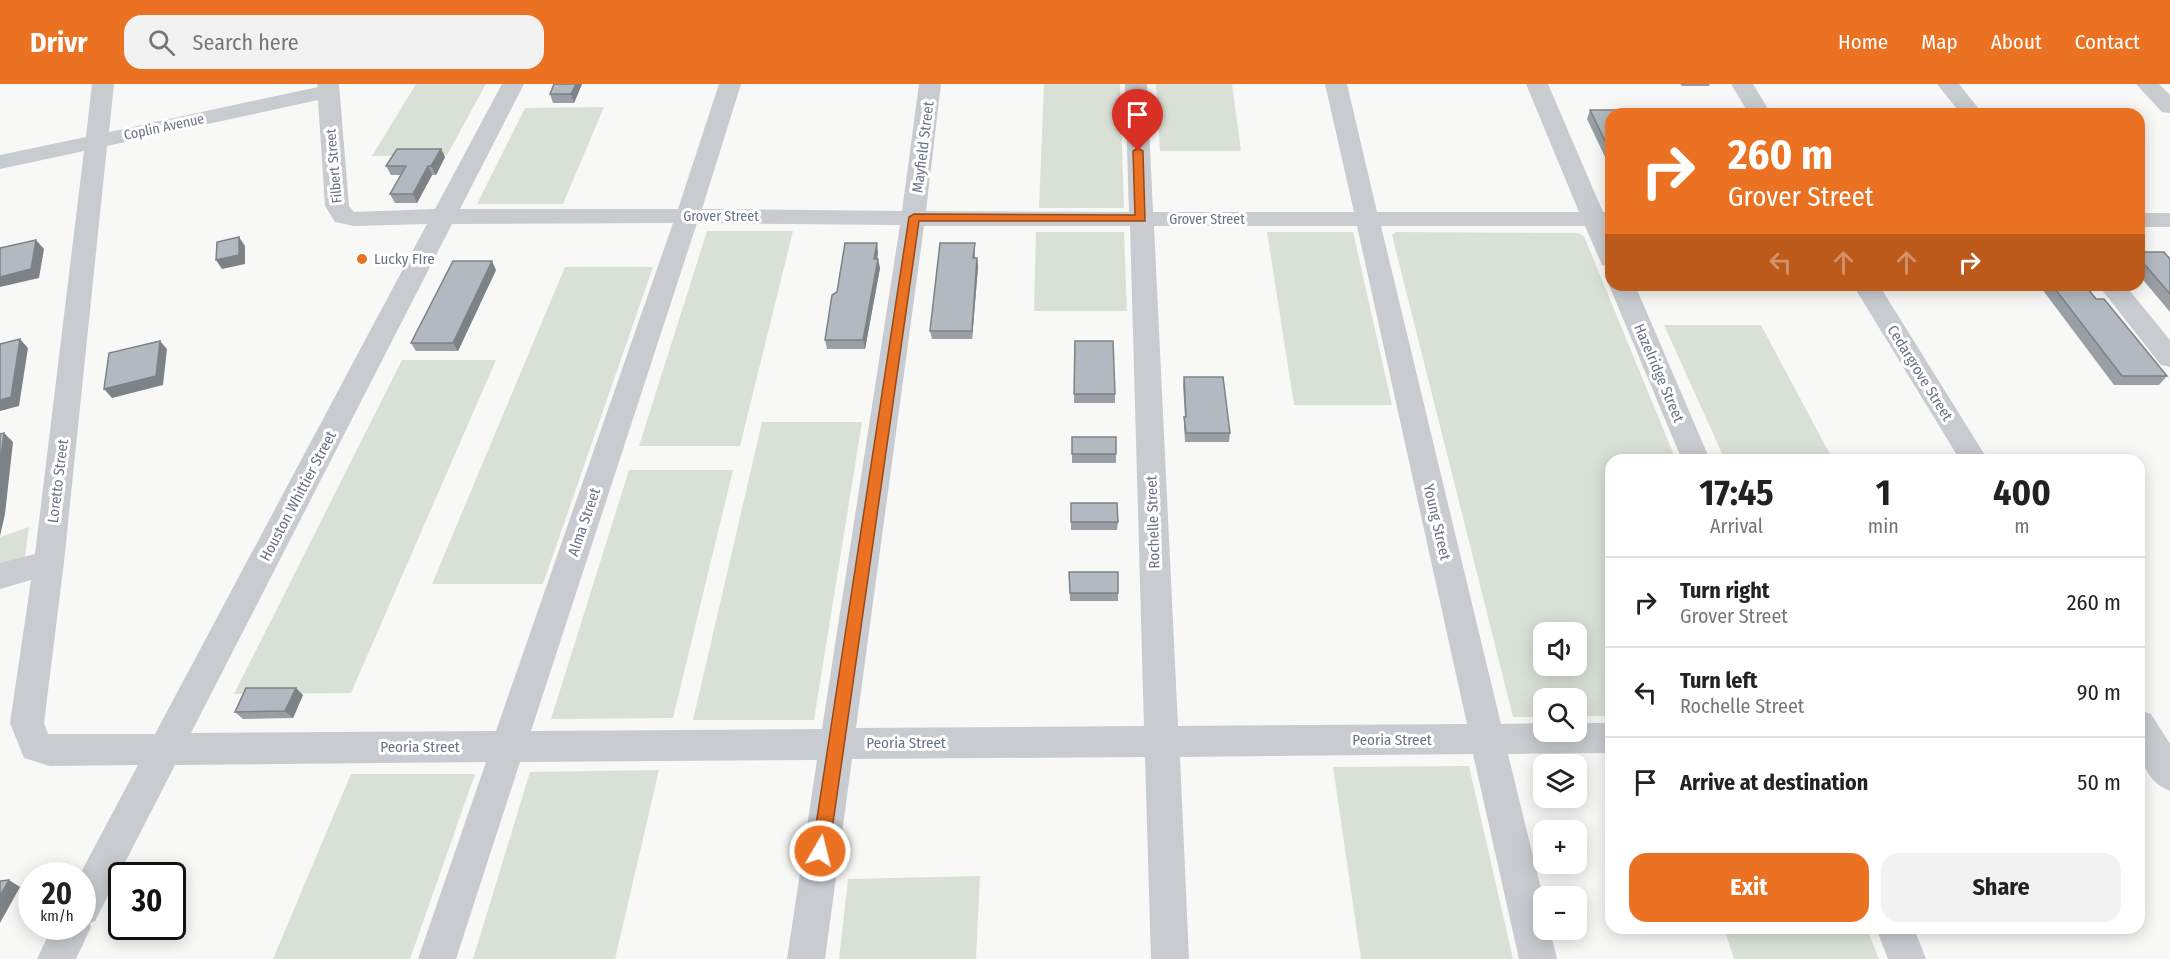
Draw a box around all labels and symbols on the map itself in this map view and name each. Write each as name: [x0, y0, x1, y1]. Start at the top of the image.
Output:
pin: [1112, 89, 1163, 151]
street label: Mayfield Street: [908, 100, 938, 194]
street label: Coplin Avenue: [122, 110, 206, 144]
street label: Filbert Street: [322, 128, 346, 204]
street label: Grover Street: [683, 208, 759, 225]
street label: Grover Street: [1169, 211, 1245, 228]
place label: Lucky FIre: [374, 250, 435, 268]
marker: Lucky FIre: [355, 252, 369, 266]
street label: Hazelridge Street: [1630, 321, 1688, 425]
street label: Cedargrove Street: [1883, 322, 1957, 424]
street label: Houston Whittier Street: [256, 428, 340, 564]
street label: Loretto Street: [44, 438, 72, 524]
street label: Rochelle Street: [1142, 475, 1164, 569]
street label: Young Street: [1419, 482, 1455, 562]
street label: Alma Street: [564, 485, 604, 559]
street label: Peoria Street: [1352, 731, 1432, 749]
street label: Peoria Street: [866, 734, 946, 752]
street label: Peoria Street: [380, 738, 460, 756]
position arrow: [788, 819, 852, 883]
speed limit sign: 30: [108, 862, 186, 940]

